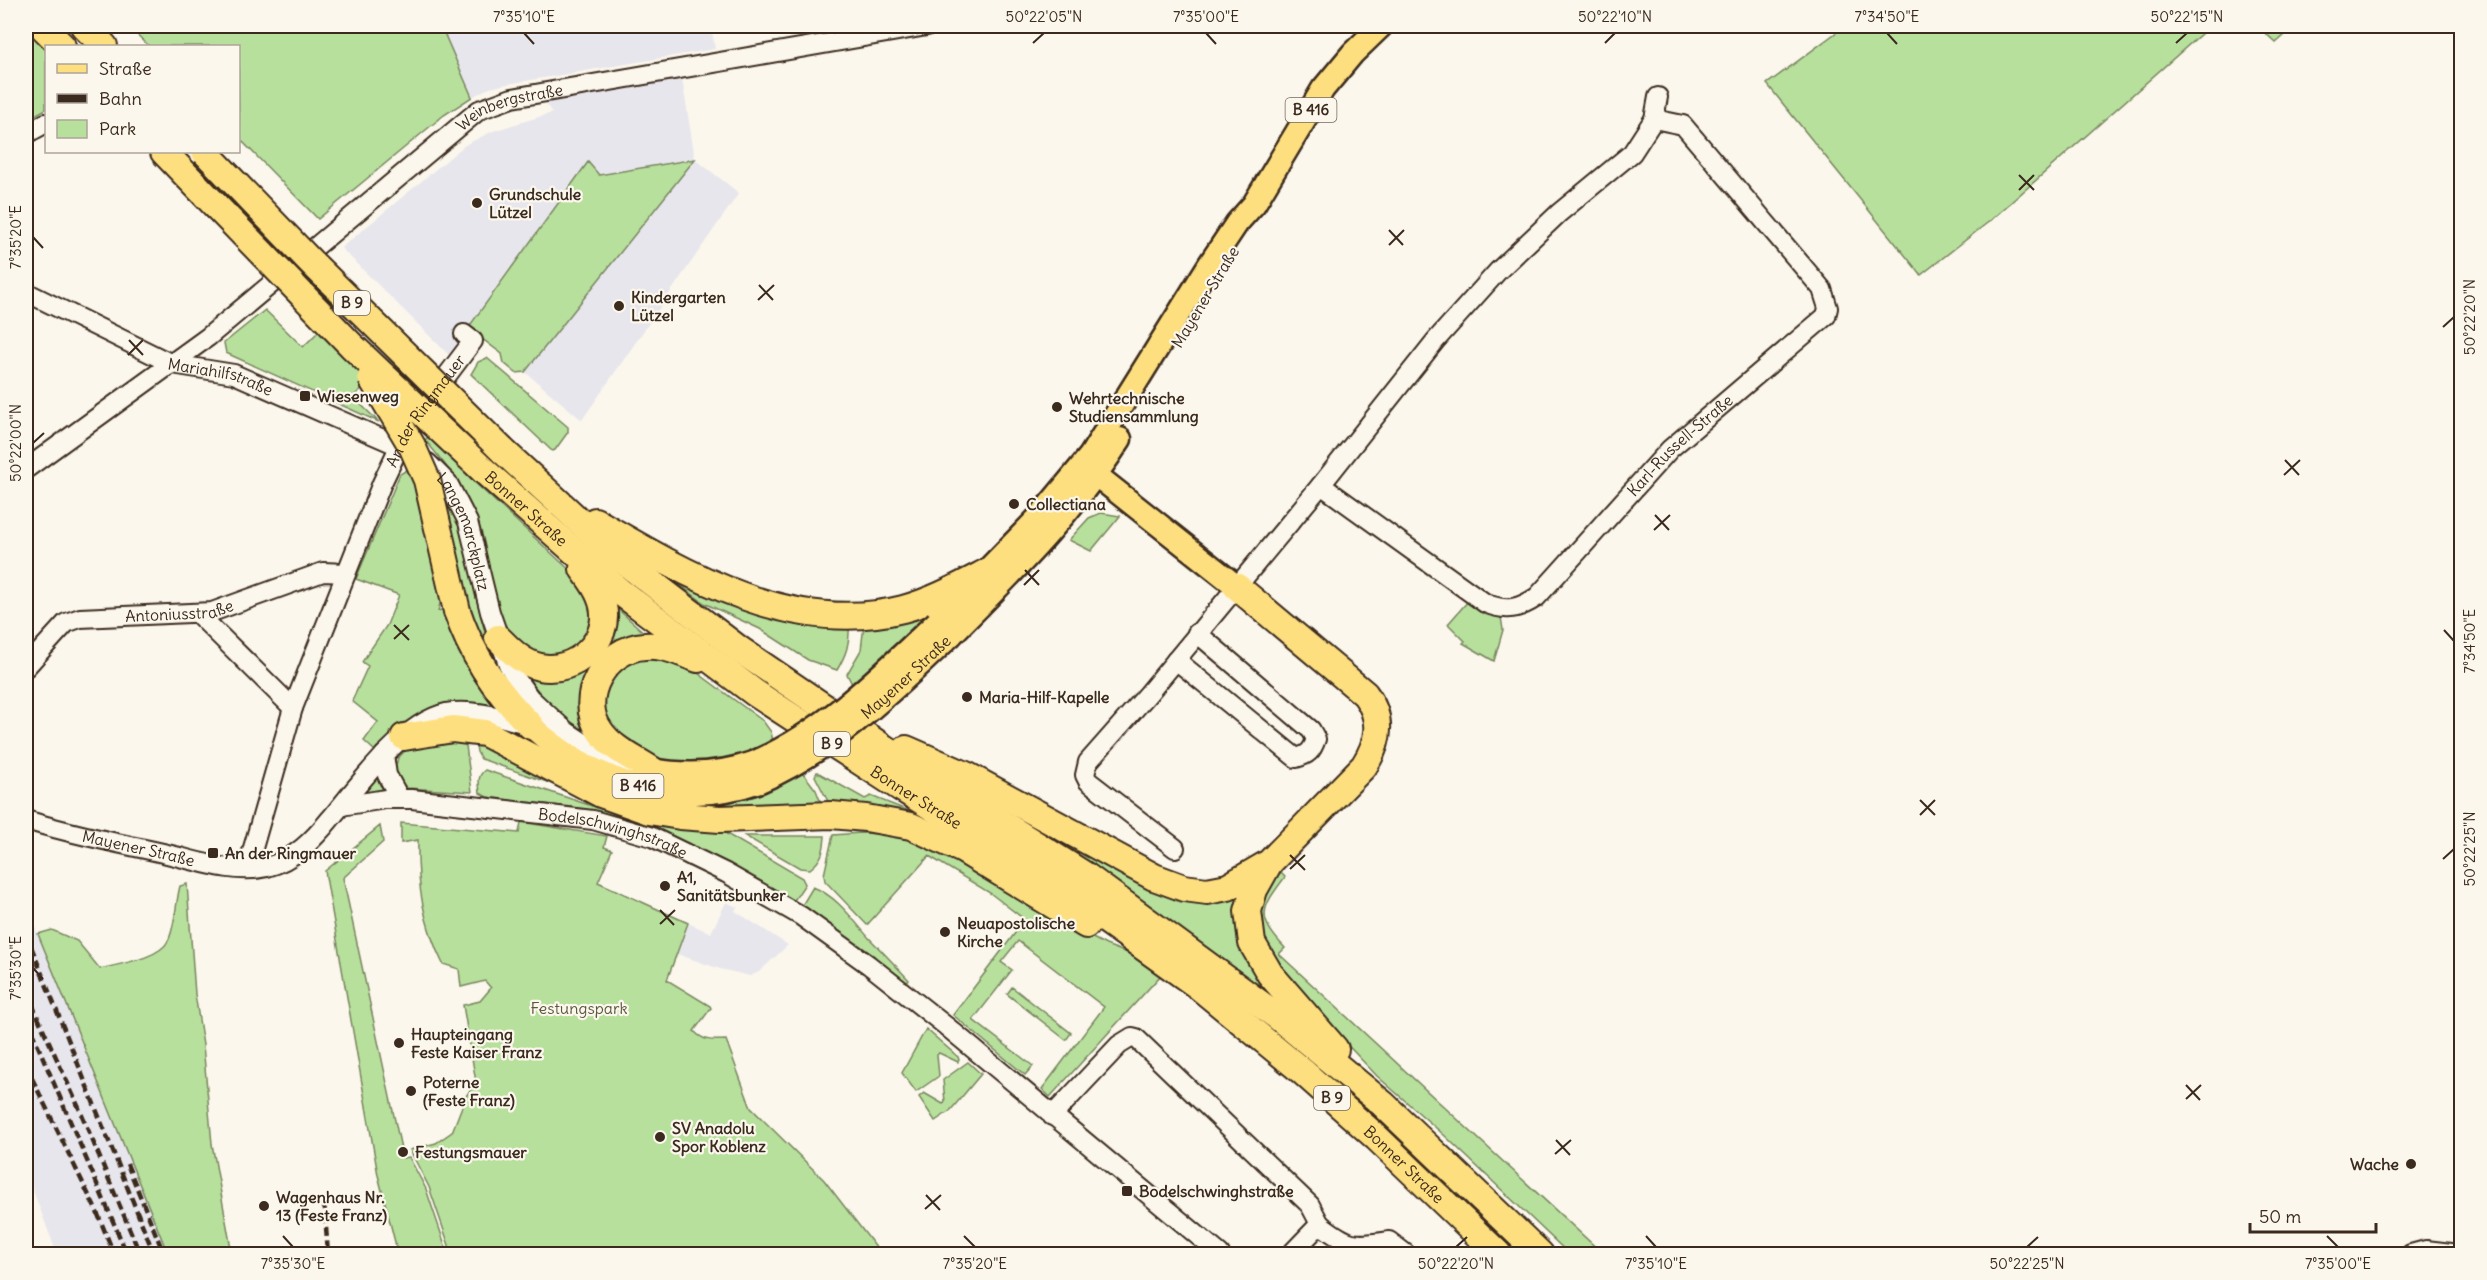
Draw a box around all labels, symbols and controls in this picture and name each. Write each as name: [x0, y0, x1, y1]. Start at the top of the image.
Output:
text: 7°35'10"E: [493, 7, 555, 26]
text: 50°22'05"N: [1006, 7, 1082, 26]
text: 7°35'00"E: [1173, 7, 1239, 26]
text: 50°22'10"N: [1578, 7, 1652, 26]
text: 7°34'50"E: [1855, 7, 1920, 26]
text: 50°22'15"N: [2151, 7, 2223, 26]
legend: [45, 45, 240, 153]
text: Straße: [99, 57, 152, 80]
street label: Weinbergstraße: [452, 79, 564, 135]
text: Bahn: [99, 87, 142, 110]
road number: B 416: [1286, 98, 1336, 122]
text: Park: [99, 117, 136, 140]
place label: Grundschule Lützel: [489, 184, 582, 222]
marker: Grundschule Lützel: [470, 196, 484, 210]
text: 7°35'20"E: [6, 205, 25, 269]
street label: Mayener Straße: [1167, 243, 1243, 351]
text: 50°22'20"N: [2460, 279, 2479, 355]
place label: Kindergarten Lützel: [631, 287, 726, 325]
road number: B 9: [334, 291, 370, 315]
marker: Kindergarten Lützel: [612, 299, 626, 313]
street label: An der Ringmauer: [381, 350, 470, 470]
street label: Mariahilfstraße: [166, 353, 276, 400]
place label: Wiesenweg: [317, 386, 399, 407]
place label: Wehrtechnische Studiensammlung: [1069, 388, 1199, 427]
marker: Wiesenweg: [298, 389, 312, 403]
street label: Karl-Russell-Straße: [1623, 390, 1737, 500]
marker: Wehrtechnische Studiensammlung: [1050, 400, 1064, 414]
text: 50°22'00"N: [6, 404, 25, 482]
street label: Bonner Straße: [481, 467, 572, 551]
street label: Langemarckplatz: [433, 468, 495, 593]
place label: Collectiana: [1026, 494, 1106, 514]
marker: Collectiana: [1007, 497, 1021, 511]
street label: Antoniusstraße: [125, 595, 236, 626]
text: 7°34'50"E: [2460, 608, 2479, 673]
street label: Mayener Straße: [857, 631, 955, 723]
place label: Maria-Hilf-Kapelle: [979, 687, 1110, 708]
marker: Maria-Hilf-Kapelle: [960, 690, 974, 704]
road number: B 9: [814, 732, 850, 756]
street label: Bonner Straße: [867, 761, 966, 833]
road number: B 416: [612, 774, 664, 798]
street label: Bodelschwinghstraße: [537, 804, 691, 863]
text: 50°22'25"N: [2460, 811, 2479, 887]
street label: Mayener Straße: [80, 826, 197, 871]
place label: An der Ringmauer: [225, 843, 357, 864]
marker: An der Ringmauer: [206, 846, 220, 860]
place label: A1, Sanitätsbunker: [677, 867, 786, 905]
marker: A1, Sanitätsbunker: [658, 879, 672, 893]
place label: Neuapostolische Kirche: [957, 913, 1076, 951]
marker: Neuapostolische Kirche: [938, 925, 952, 939]
text: 7°35'30"E: [6, 935, 25, 1000]
park label: Festungspark: [530, 998, 628, 1018]
place label: Haupteingang Feste Kaiser Franz: [411, 1024, 543, 1062]
marker: Haupteingang Feste Kaiser Franz: [392, 1036, 406, 1050]
place label: Poterne (Feste Franz): [423, 1072, 515, 1111]
marker: Poterne (Feste Franz): [404, 1084, 418, 1098]
road number: B 9: [1314, 1086, 1350, 1110]
place label: SV Anadolu Spor Koblenz: [672, 1118, 766, 1157]
street label: Bonner Straße: [1360, 1121, 1449, 1207]
marker: SV Anadolu Spor Koblenz: [653, 1130, 667, 1144]
place label: Festungsmauer: [415, 1142, 527, 1163]
marker: Festungsmauer: [396, 1145, 410, 1159]
place label: Wache: [2350, 1154, 2399, 1174]
marker: Wache: [2404, 1157, 2418, 1171]
place label: Bodelschwinghstraße: [1139, 1181, 1294, 1202]
marker: Bodelschwinghstraße: [1120, 1184, 1134, 1198]
place label: Wagenhaus Nr. 13 (Feste Franz): [276, 1187, 387, 1226]
scale bar: [2250, 1196, 2376, 1234]
marker: Wagenhaus Nr. 13 (Feste Franz): [257, 1199, 271, 1213]
text: 50 m: [2259, 1205, 2301, 1228]
text: 7°35'30"E: [261, 1254, 326, 1273]
text: 7°35'20"E: [943, 1254, 1007, 1273]
text: 50°22'20"N: [1418, 1254, 1494, 1273]
text: 7°35'10"E: [1625, 1254, 1687, 1273]
text: 50°22'25"N: [1989, 1254, 2065, 1273]
text: 7°35'00"E: [2305, 1254, 2371, 1273]

